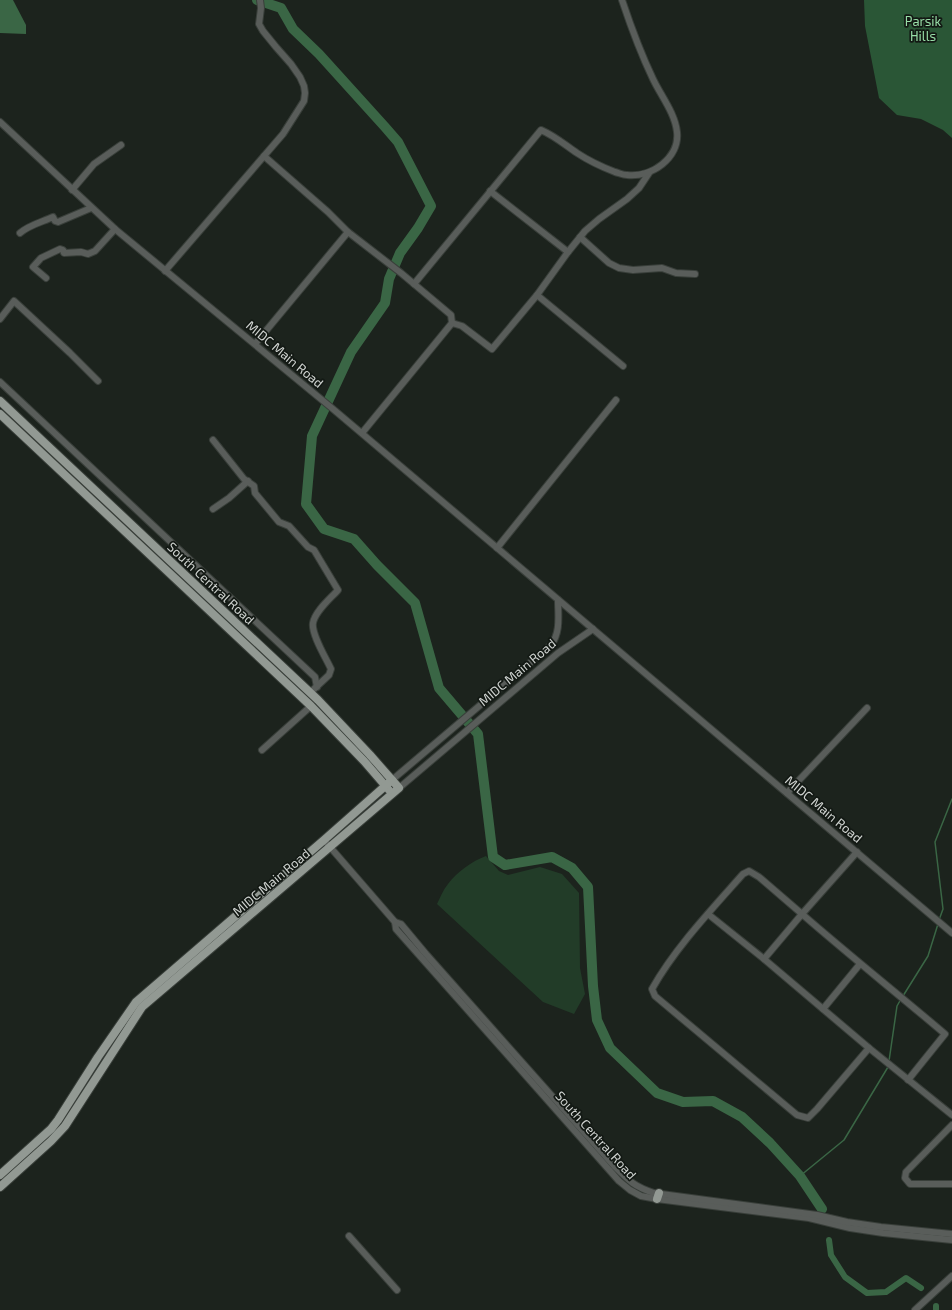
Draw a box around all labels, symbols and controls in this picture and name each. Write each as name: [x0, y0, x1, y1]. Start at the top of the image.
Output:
park label: Parsik Hills: [905, 13, 942, 44]
street label: MIDC Main Road: [243, 317, 327, 391]
street label: South Central Road: [164, 539, 258, 627]
street label: MIDC Main Road: [475, 635, 559, 709]
street label: MIDC Main Road: [782, 772, 866, 846]
street label: MIDC Main Road: [229, 845, 313, 919]
street label: South Central Road: [552, 1088, 640, 1182]

